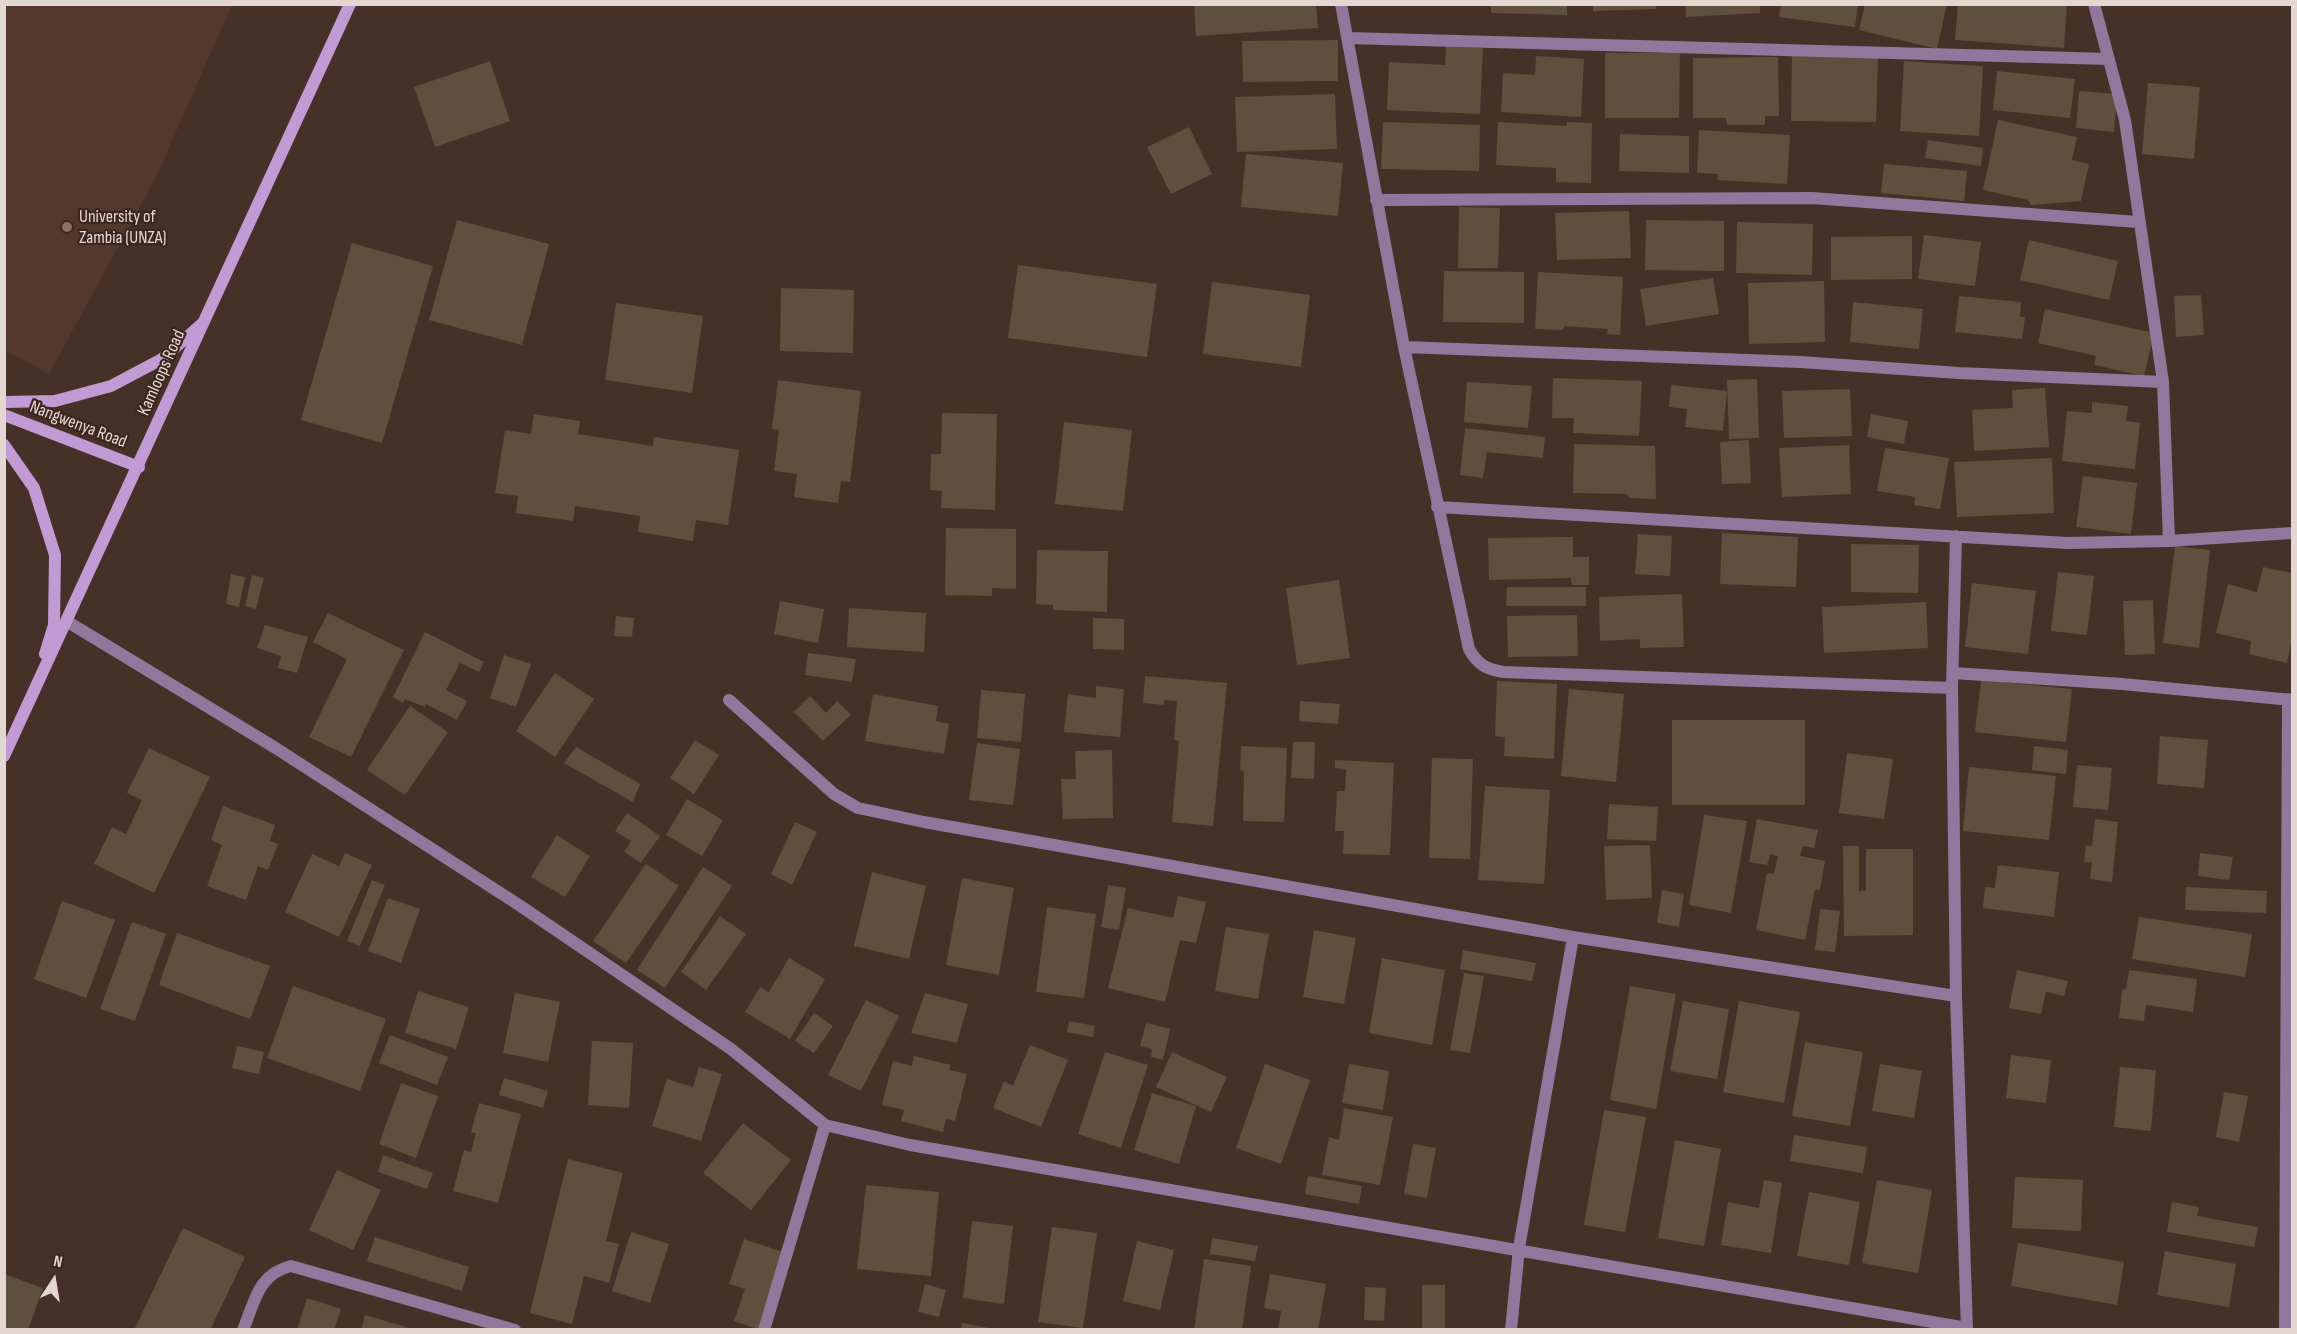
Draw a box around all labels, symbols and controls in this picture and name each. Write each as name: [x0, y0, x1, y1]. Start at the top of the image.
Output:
place label: University of Zambia (UNZA): [79, 206, 166, 248]
marker: University of Zambia (UNZA): [60, 220, 74, 234]
street label: Kamloops Road: [134, 327, 190, 419]
street label: Nangwenya Road: [26, 397, 130, 453]
north arrow: [24, 1250, 84, 1310]
text: N: [52, 1252, 64, 1272]

